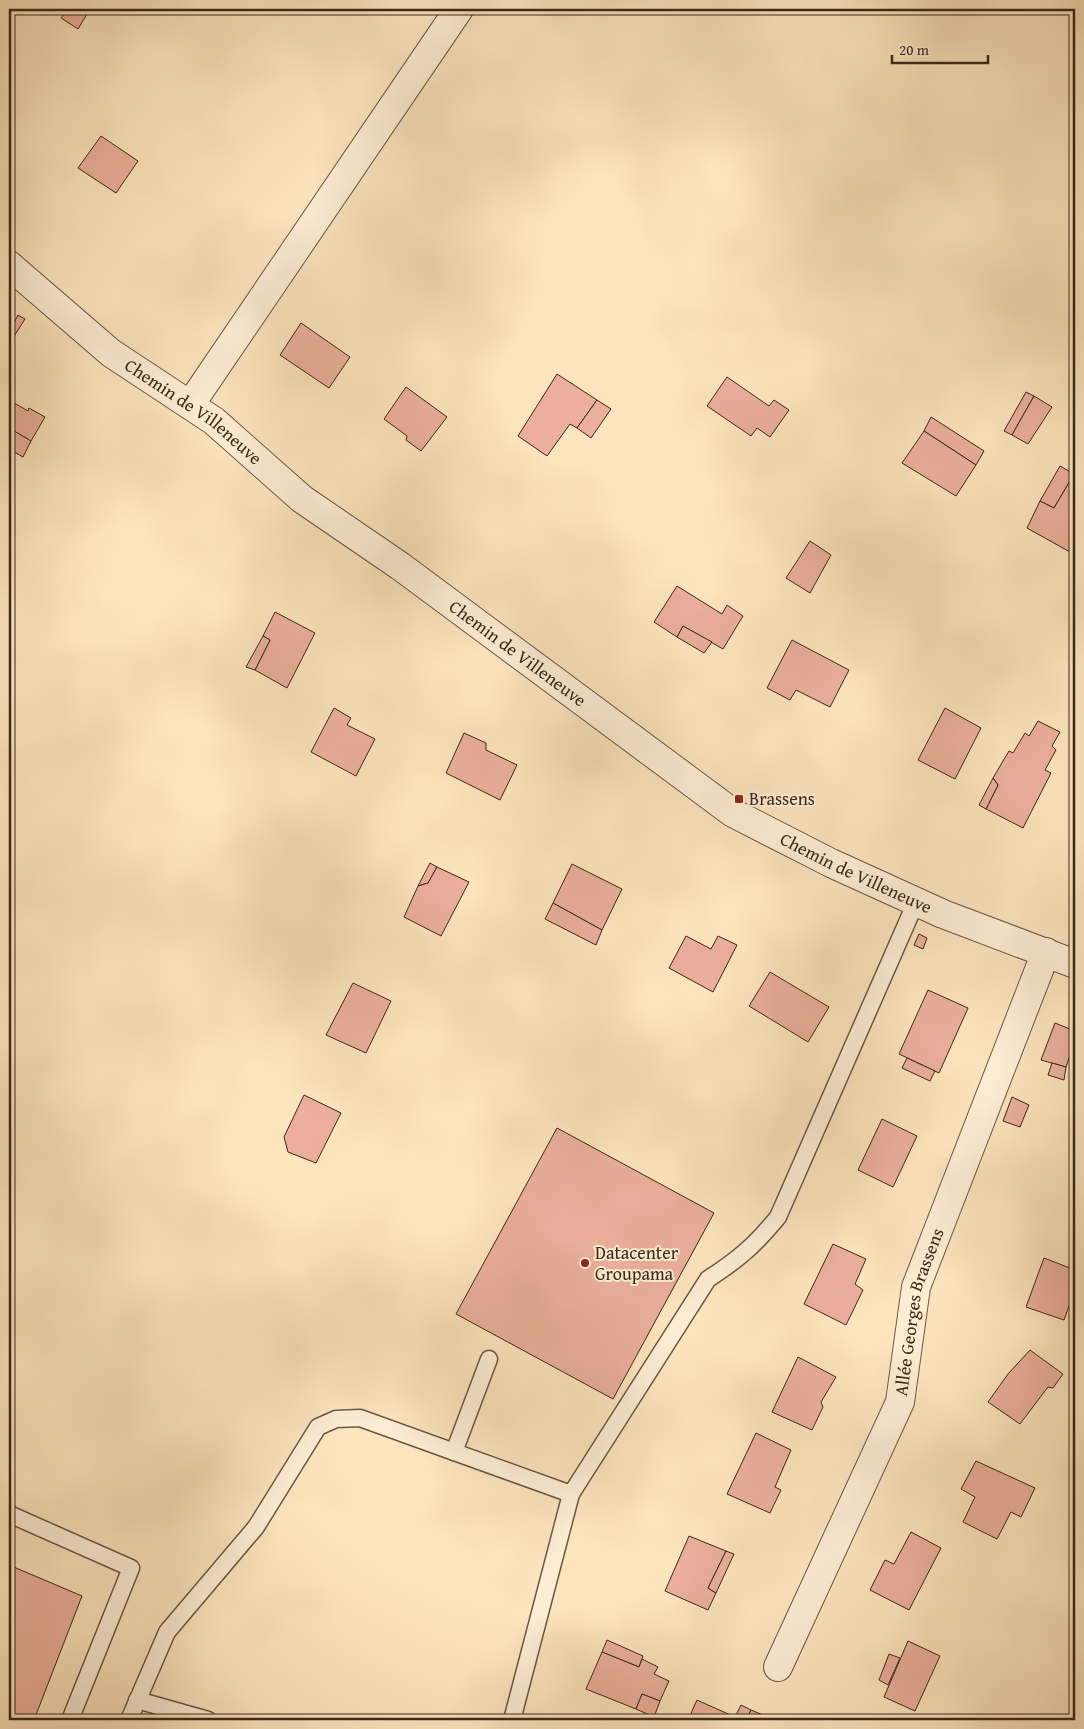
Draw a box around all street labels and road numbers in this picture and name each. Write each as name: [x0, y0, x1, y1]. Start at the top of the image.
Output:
street label: Chemin de Villeneuve: [120, 352, 268, 471]
street label: Chemin de Villeneuve: [444, 593, 592, 713]
street label: Chemin de Villeneuve: [776, 825, 936, 920]
street label: Allée Georges Brassens: [887, 1224, 951, 1398]

